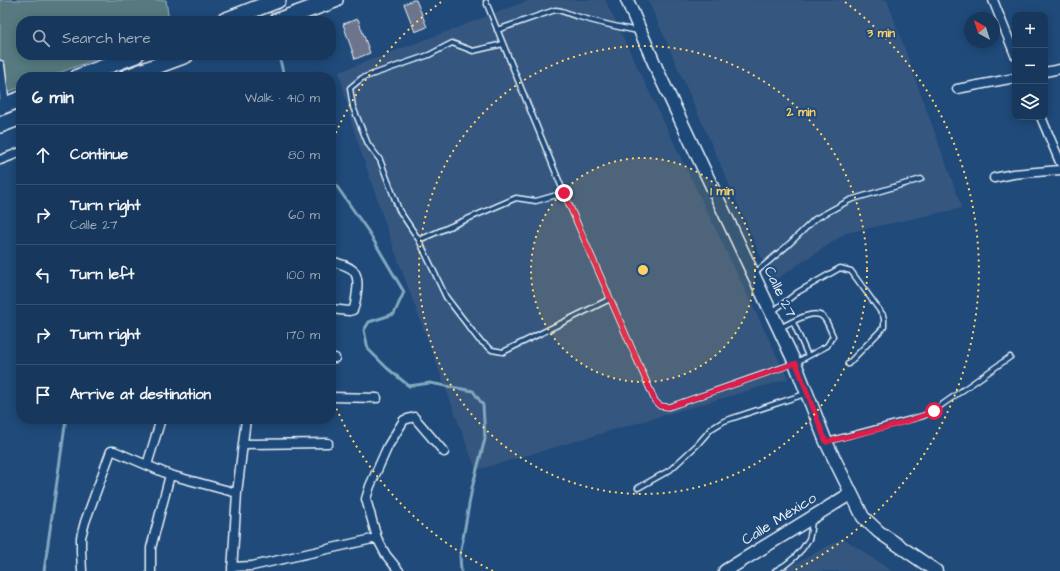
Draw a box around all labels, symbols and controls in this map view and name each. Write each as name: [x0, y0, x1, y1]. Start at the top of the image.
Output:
north arrow: [964, 12, 1000, 48]
map controls: [1012, 12, 1048, 120]
button: +: [1012, 12, 1048, 48]
search box: [16, 16, 336, 60]
text: 3 min: [866, 25, 895, 42]
icon: search: [30, 27, 52, 49]
text: Search here: [62, 28, 151, 49]
button: −: [1012, 48, 1048, 84]
button: layers: [1012, 84, 1048, 120]
text: 6 min: [32, 86, 74, 110]
text: Walk · 410 m: [245, 89, 320, 107]
text: 2 min: [786, 104, 815, 121]
icon: ahead: [32, 144, 54, 166]
text: Continue: [70, 144, 128, 165]
text: 80 m: [288, 146, 320, 164]
text: 1 min: [710, 183, 734, 200]
route end: [555, 184, 573, 202]
text: Turn right: [70, 195, 141, 216]
icon: right: [32, 204, 54, 226]
text: 60 m: [288, 206, 320, 224]
text: Calle 27: [70, 216, 118, 234]
centre of rings: [636, 263, 650, 277]
street label: Calle 27: [759, 263, 801, 321]
icon: left: [32, 264, 54, 286]
text: Turn left: [70, 264, 134, 285]
text: 100 m: [287, 266, 320, 284]
icon: right: [32, 324, 54, 346]
text: Turn right: [70, 324, 141, 345]
text: 170 m: [287, 326, 320, 344]
icon: arrive: [32, 384, 54, 406]
text: Arrive at destination: [70, 384, 211, 405]
route start: [925, 402, 943, 420]
street label: Calle México: [737, 487, 821, 550]

